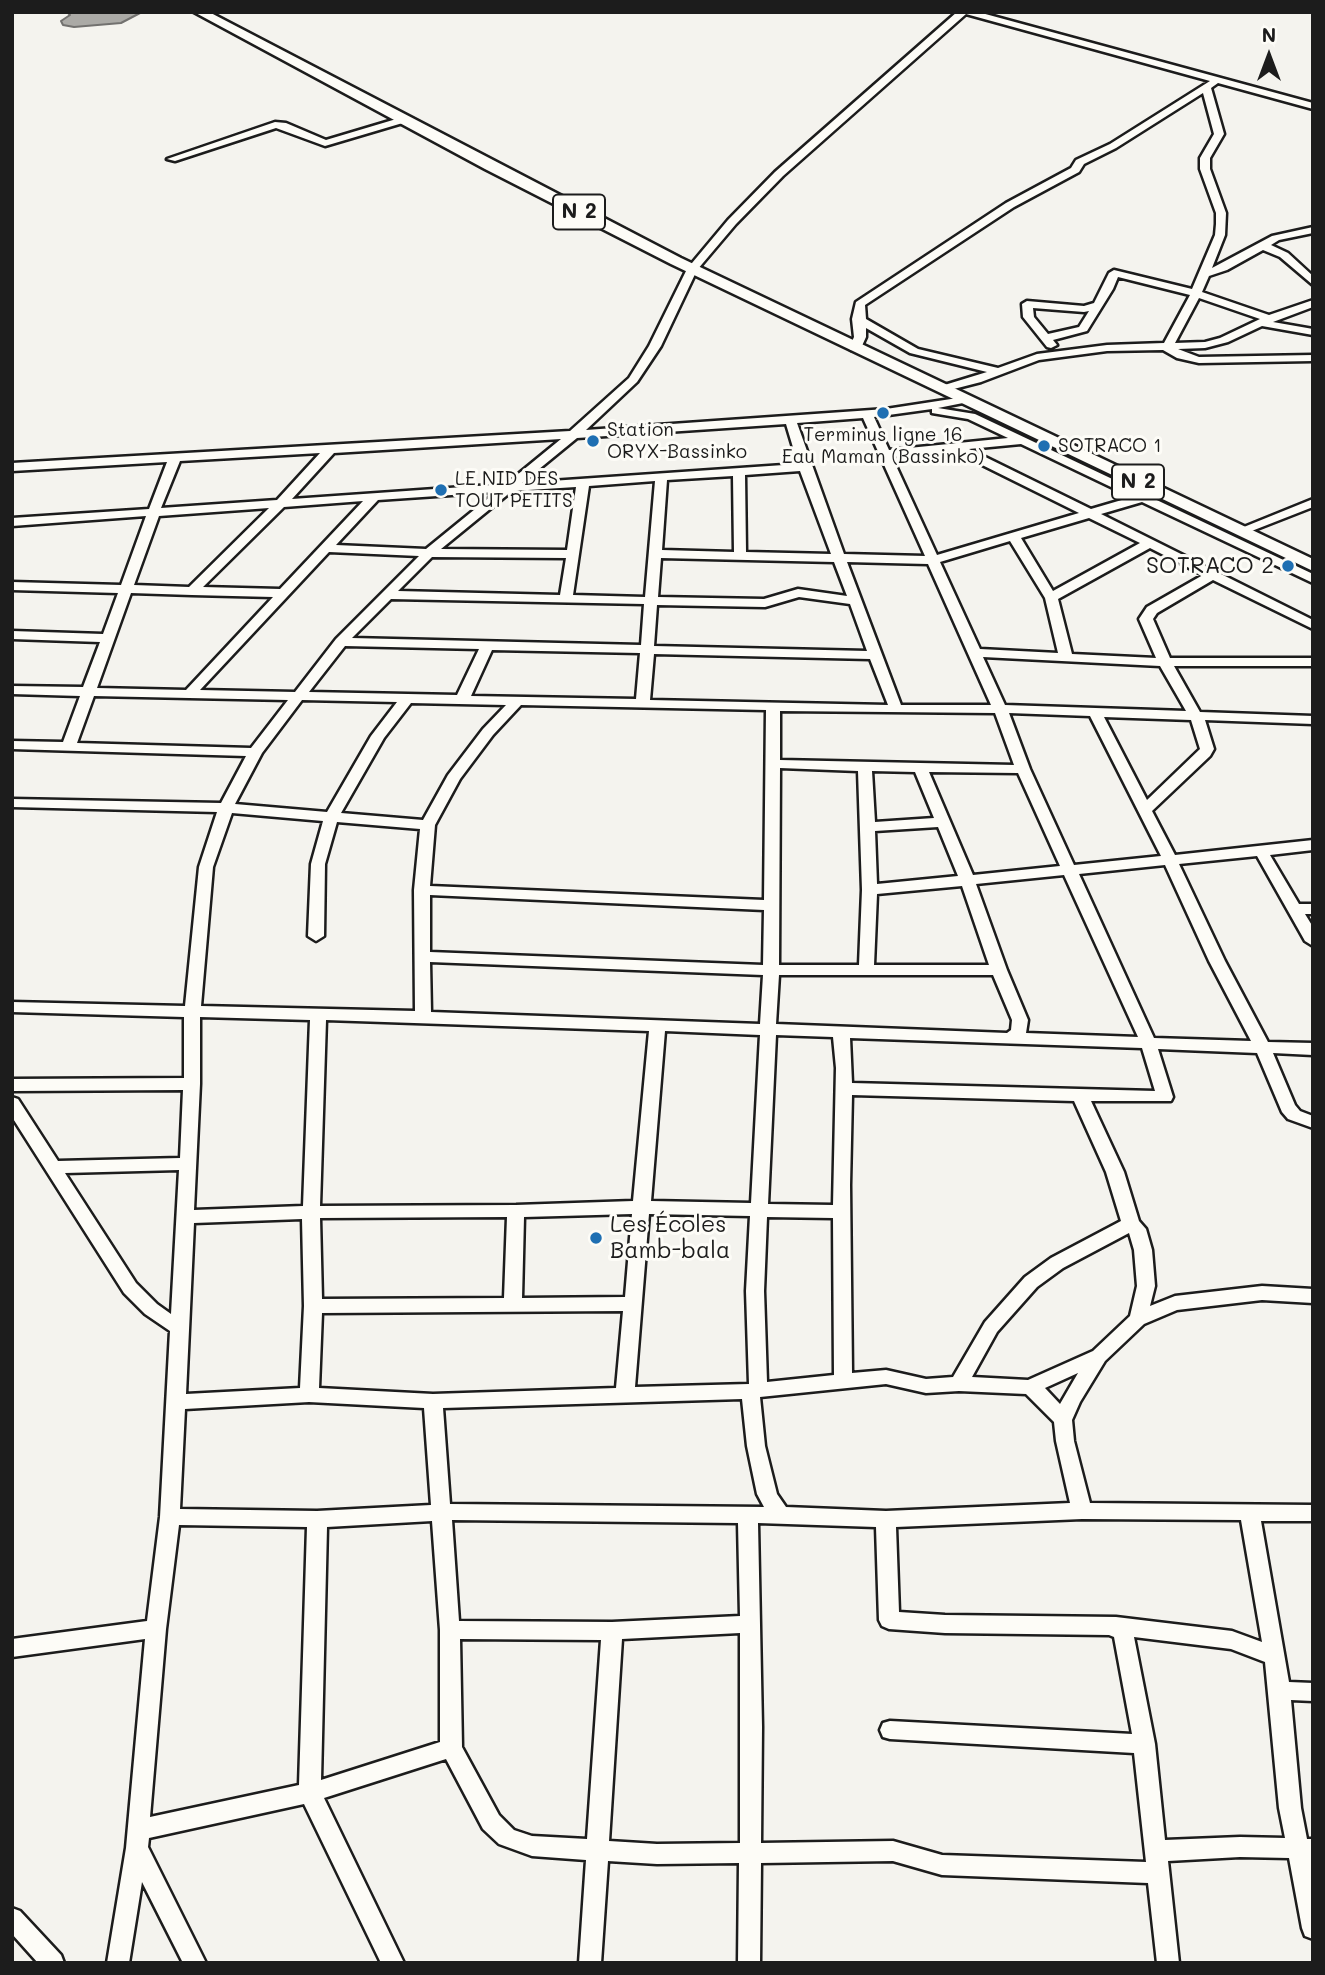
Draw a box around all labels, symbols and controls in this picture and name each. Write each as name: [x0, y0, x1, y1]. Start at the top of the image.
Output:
north arrow: [1234, 21, 1304, 91]
text: N: [1262, 22, 1276, 47]
road number: N 2: [553, 194, 605, 230]
marker: Terminus ligne 16 Eau Maman (Bassinko): [875, 405, 891, 421]
place label: Station ORYX-Bassinko: [607, 419, 747, 463]
place label: Terminus ligne 16 Eau Maman (Bassinko): [782, 424, 984, 468]
marker: Station ORYX-Bassinko: [585, 433, 601, 449]
place label: SOTRACO 1: [1058, 435, 1162, 457]
marker: SOTRACO 1: [1036, 438, 1052, 454]
road number: N 2: [1112, 464, 1164, 500]
place label: LE NID DES TOUT PETITS: [455, 468, 573, 512]
marker: LE NID DES TOUT PETITS: [433, 482, 449, 498]
place label: SOTRACO 2: [1146, 552, 1274, 580]
marker: SOTRACO 2: [1280, 558, 1296, 574]
place label: Les Écoles Bamb-bala: [610, 1211, 730, 1265]
marker: Les Écoles Bamb-bala: [588, 1230, 604, 1246]

